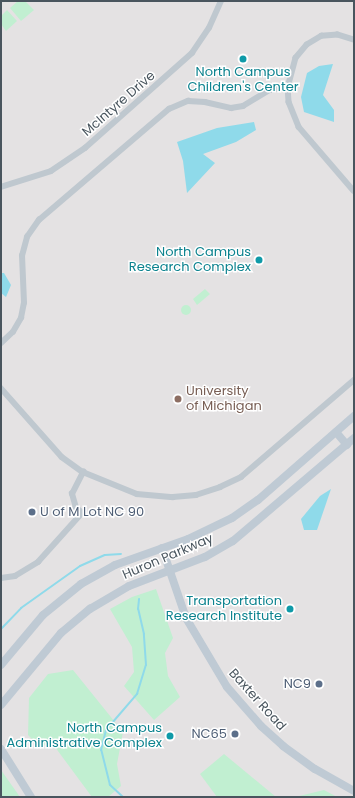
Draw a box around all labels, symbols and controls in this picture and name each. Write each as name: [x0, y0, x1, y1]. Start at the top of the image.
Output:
marker: North Campus Children's Center: [238, 54, 248, 64]
place label: North Campus Children's Center: [187, 65, 299, 96]
street label: McIntyre Drive: [79, 68, 159, 140]
place label: North Campus Research Complex: [129, 245, 251, 276]
marker: North Campus Research Complex: [254, 255, 264, 265]
place label: University of Michigan: [186, 384, 262, 415]
marker: University of Michigan: [173, 394, 183, 404]
place label: U of M Lot NC 90: [40, 504, 144, 520]
marker: U of M Lot NC 90: [27, 507, 37, 517]
street label: Huron Parkway: [120, 531, 216, 583]
place label: Transportation Research Institute: [166, 594, 282, 625]
marker: Transportation Research Institute: [285, 604, 295, 614]
street label: Baxter Road: [225, 666, 289, 734]
place label: NC9: [284, 676, 311, 692]
marker: NC9: [314, 679, 324, 689]
place label: North Campus Administrative Complex: [6, 721, 162, 752]
place label: NC65: [191, 726, 227, 742]
marker: NC65: [230, 729, 240, 739]
marker: North Campus Administrative Complex: [165, 731, 175, 741]

